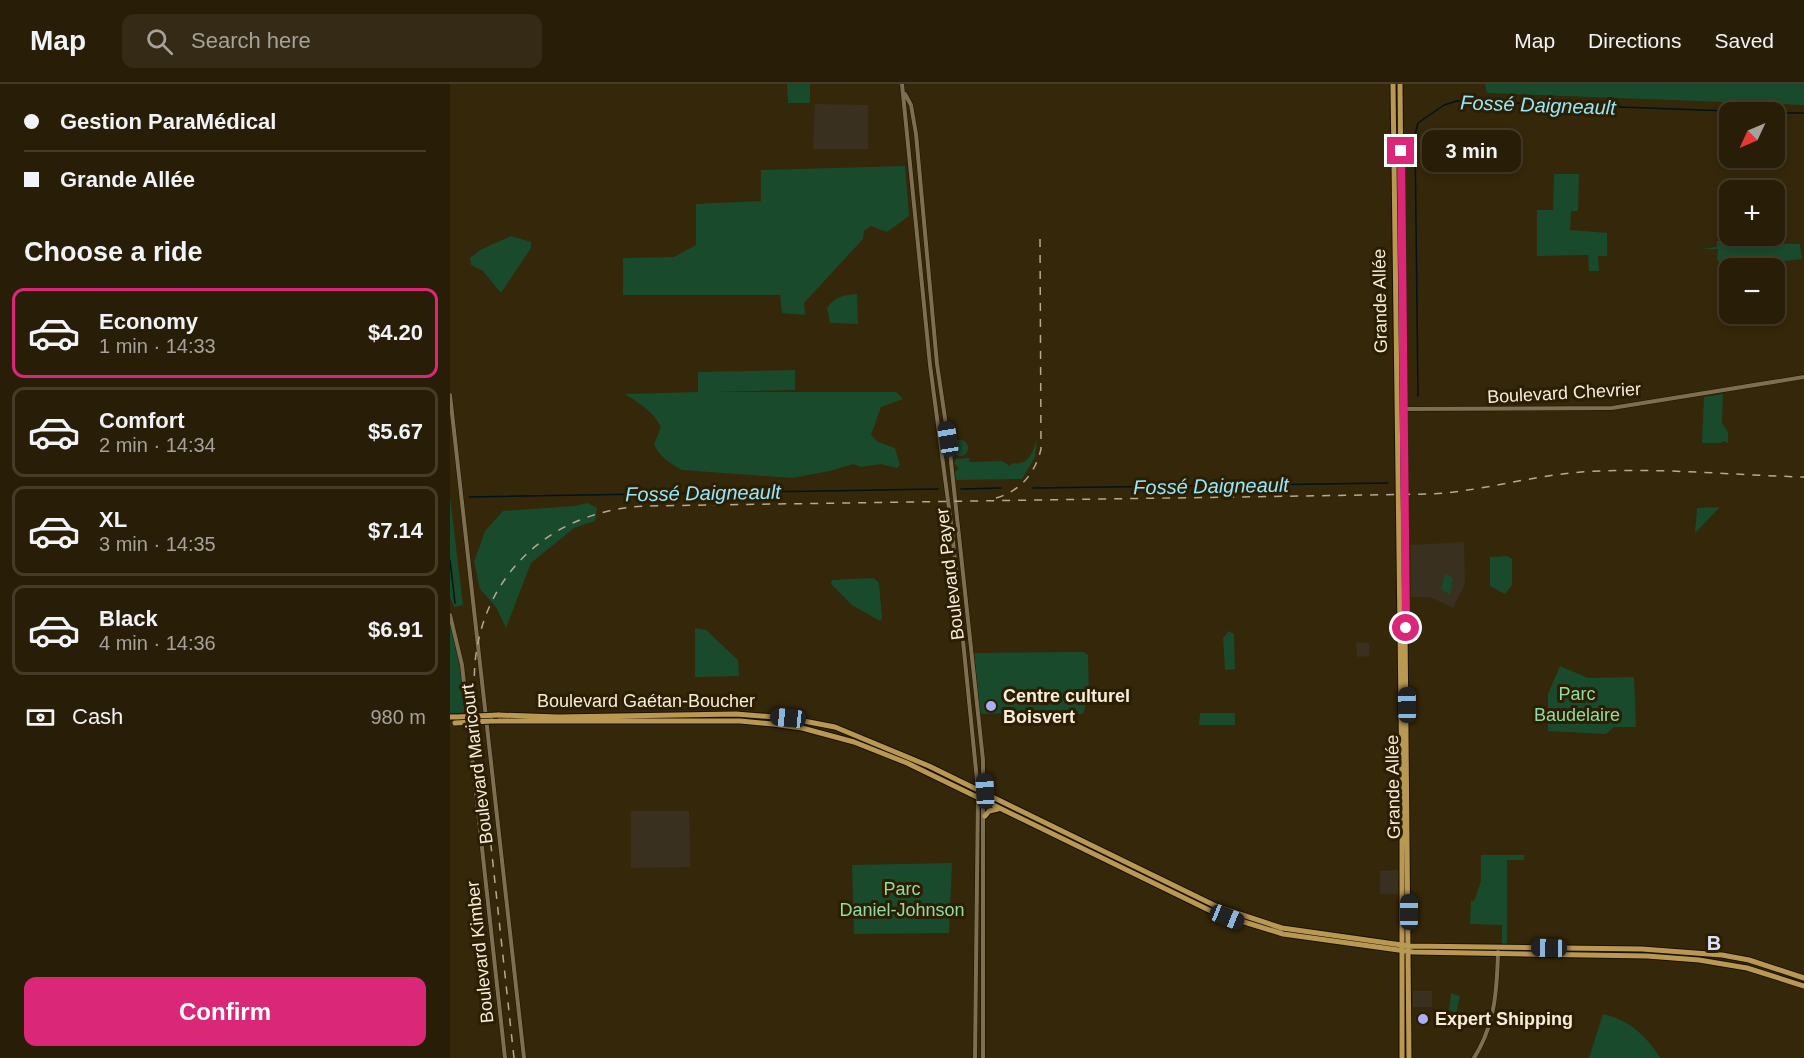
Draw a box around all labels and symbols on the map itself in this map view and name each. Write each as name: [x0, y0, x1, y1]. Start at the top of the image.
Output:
water label: Fossé Daigneault: [1460, 91, 1618, 119]
north arrow: [1719, 102, 1785, 168]
callout: 3 min: [1422, 130, 1521, 172]
route end: [1387, 137, 1414, 164]
street label: Grande Allée: [1369, 249, 1391, 353]
street label: Boulevard Chevrier: [1487, 379, 1641, 407]
car: [936, 420, 960, 458]
water label: Fossé Daigneault: [1133, 474, 1290, 498]
water label: Fossé Daigneault: [625, 481, 782, 505]
street label: Boulevard Payer: [932, 507, 968, 641]
route start: [1392, 614, 1419, 641]
street label: Boulevard Maricourt: [457, 683, 497, 845]
park label: Parc Baudelaire: [1534, 684, 1620, 725]
place label: Centre culturel Boisvert: [1003, 686, 1130, 727]
car: [1398, 687, 1416, 723]
street label: Boulevard Gaétan-Boucher: [537, 691, 755, 711]
marker: Centre culturel Boisvert: [984, 699, 998, 713]
car: [769, 707, 807, 729]
street label: Grande Allée: [1382, 735, 1404, 839]
car: [975, 773, 995, 809]
park label: Parc Daniel-Johnson: [839, 879, 965, 920]
street label: Boulevard Kimber: [463, 880, 497, 1024]
car: [1400, 894, 1418, 930]
car: [1207, 902, 1247, 932]
district label: B: [1707, 932, 1721, 954]
car: [1531, 939, 1567, 957]
place label: Expert Shipping: [1435, 1009, 1573, 1029]
marker: Expert Shipping: [1416, 1012, 1430, 1026]

